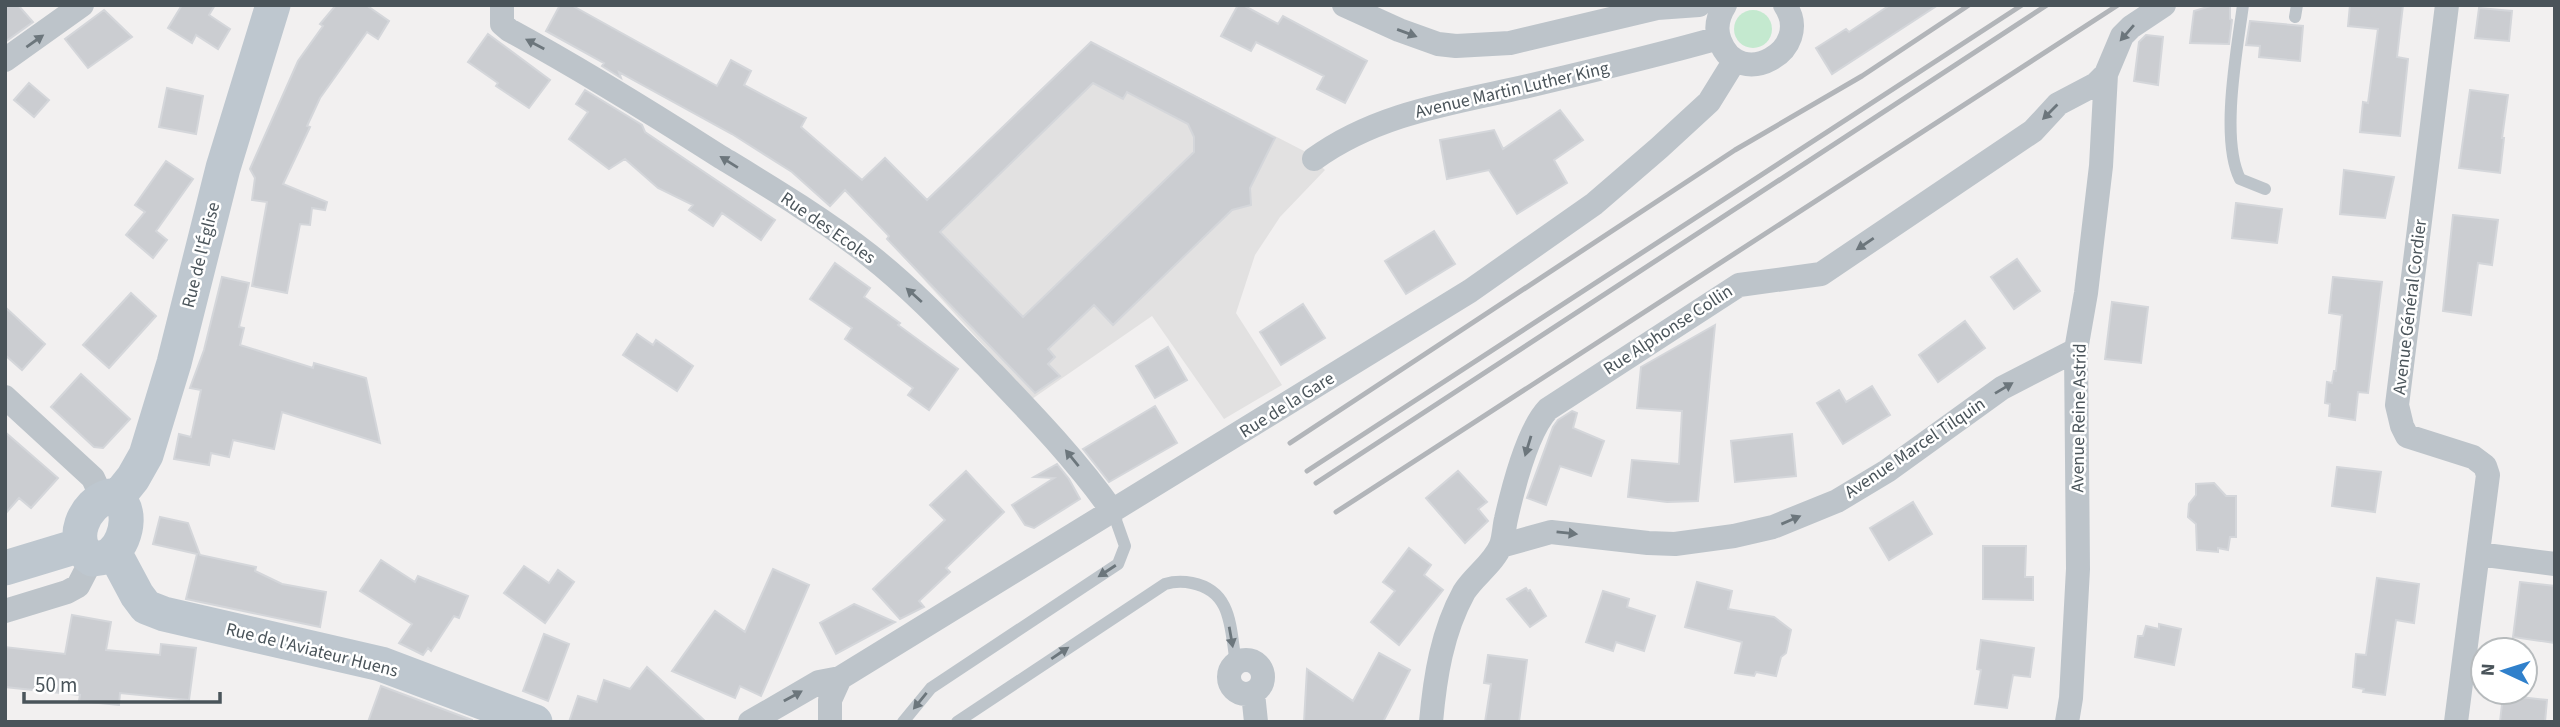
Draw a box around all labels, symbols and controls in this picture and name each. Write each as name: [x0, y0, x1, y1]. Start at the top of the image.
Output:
one-way arrow: [2119, 24, 2135, 42]
one-way arrow: [1396, 27, 1417, 38]
one-way arrow: [26, 34, 44, 48]
one-way arrow: [525, 38, 545, 50]
street label: Avenue Martin Luther King: [1413, 56, 1611, 124]
one-way arrow: [2042, 104, 2059, 121]
one-way arrow: [720, 156, 739, 169]
street label: Rue des Ecoles: [776, 186, 880, 270]
street label: Rue de l'Église: [176, 199, 226, 311]
street label: Avenue Général Cordier: [2387, 217, 2433, 396]
one-way arrow: [1856, 237, 1875, 250]
street label: Rue Alphonse Collin: [1598, 279, 1738, 381]
one-way arrow: [906, 287, 923, 303]
street label: Avenue Reine Astrid: [2065, 343, 2093, 493]
street label: Rue de la Gare: [1235, 366, 1339, 444]
one-way arrow: [1995, 382, 2014, 395]
street label: Avenue Marcel Tilquin: [1840, 392, 1990, 504]
one-way arrow: [1522, 435, 1532, 456]
one-way arrow: [1065, 449, 1080, 466]
one-way arrow: [1781, 514, 1801, 526]
one-way arrow: [1556, 528, 1578, 539]
one-way arrow: [1097, 565, 1117, 578]
street label: Rue de l'Aviateur Huens: [223, 616, 401, 684]
one-way arrow: [1226, 626, 1237, 648]
north arrow: [2469, 636, 2539, 706]
one-way arrow: [1050, 647, 1070, 660]
scale bar: [24, 660, 220, 704]
text: N: [2475, 663, 2502, 677]
text: 50 m: [35, 670, 77, 700]
one-way arrow: [784, 690, 803, 702]
one-way arrow: [913, 691, 928, 709]

